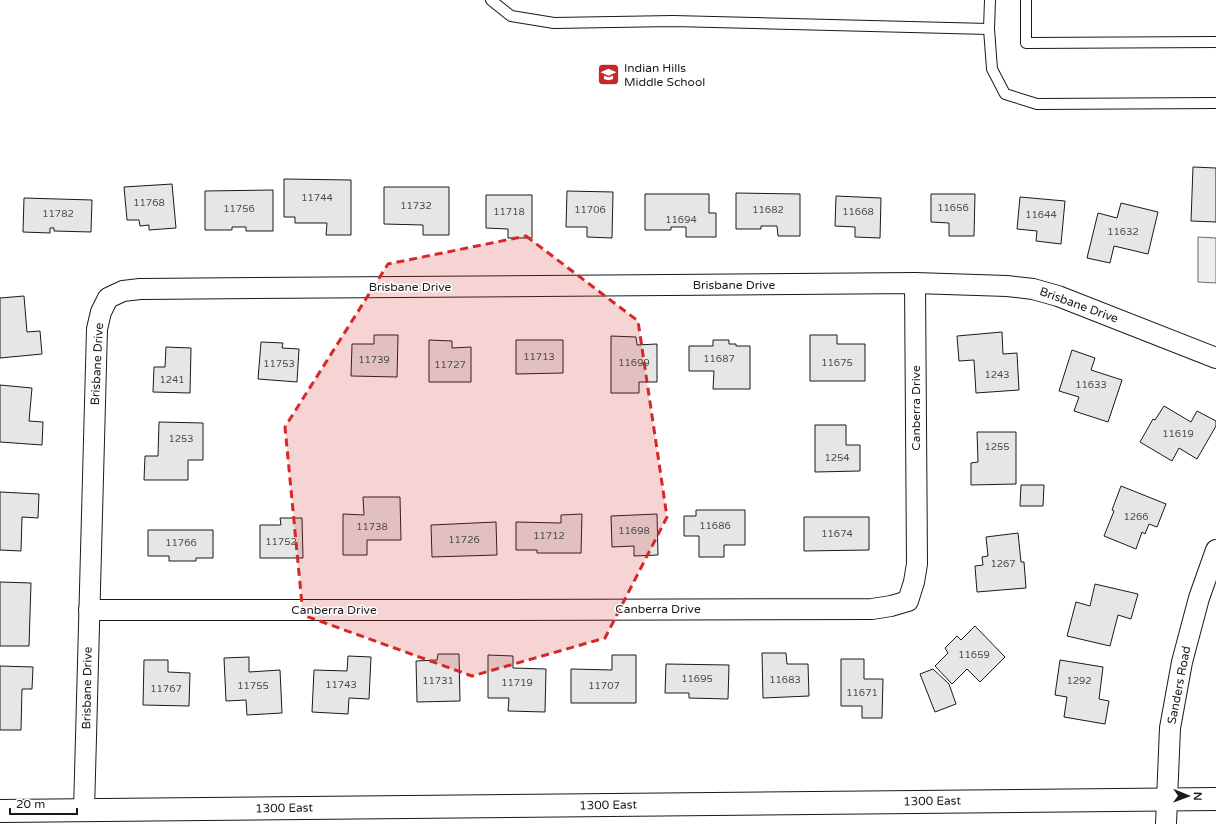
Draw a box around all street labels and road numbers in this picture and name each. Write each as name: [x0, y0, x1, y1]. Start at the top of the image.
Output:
street label: Brisbane Drive: [693, 278, 776, 292]
street label: Brisbane Drive: [369, 280, 452, 294]
street label: Brisbane Drive: [1038, 284, 1120, 326]
street label: Brisbane Drive: [88, 322, 106, 406]
street label: Canberra Drive: [909, 365, 923, 451]
street label: Canberra Drive: [615, 602, 701, 616]
street label: Canberra Drive: [291, 603, 377, 617]
street label: Sanders Road: [1165, 645, 1193, 725]
street label: Brisbane Drive: [79, 646, 95, 729]
street label: 1300 East: [903, 793, 961, 809]
street label: 1300 East: [579, 797, 637, 813]
street label: 1300 East: [255, 800, 313, 816]

